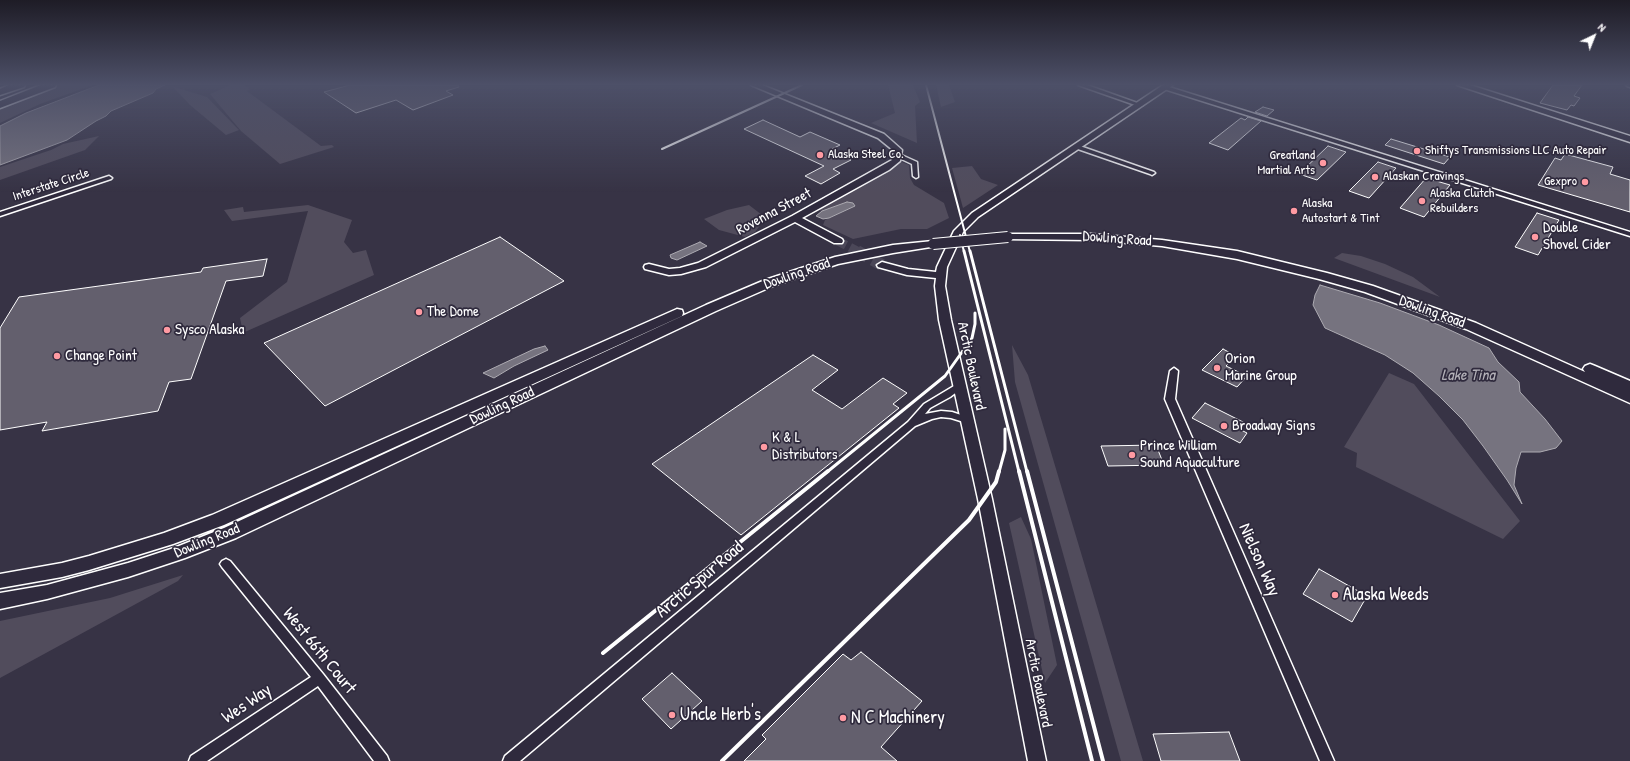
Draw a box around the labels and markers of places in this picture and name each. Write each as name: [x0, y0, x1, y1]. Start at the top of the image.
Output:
place label: Shiftys Transmissions LLC Auto Repair: [1425, 143, 1607, 159]
marker: Shiftys Transmissions LLC Auto Repair: [1412, 146, 1422, 156]
place label: Alaska Steel Co.: [828, 147, 904, 163]
place label: Greatland Martial Arts: [1257, 148, 1315, 179]
marker: Alaska Steel Co.: [815, 150, 825, 160]
marker: Greatland Martial Arts: [1318, 158, 1328, 168]
place label: Alaskan Cravings: [1383, 169, 1464, 185]
marker: Alaskan Cravings: [1370, 172, 1380, 182]
place label: Gexpro: [1544, 174, 1577, 190]
marker: Gexpro: [1580, 177, 1590, 187]
place label: Alaska Clutch Rebuilders: [1430, 186, 1494, 217]
place label: Alaska Autostart & Tint: [1302, 196, 1380, 227]
marker: Alaska Clutch Rebuilders: [1417, 196, 1427, 206]
marker: Alaska Autostart & Tint: [1289, 206, 1299, 216]
place label: Double Shovel Cider: [1543, 219, 1611, 254]
marker: Double Shovel Cider: [1530, 232, 1540, 242]
place label: The Dome: [427, 303, 479, 321]
marker: The Dome: [414, 307, 424, 317]
place label: Sysco Alaska: [175, 321, 244, 339]
marker: Sysco Alaska: [162, 325, 172, 335]
place label: Change Point: [65, 347, 137, 365]
place label: Orion Marine Group: [1225, 350, 1297, 385]
marker: Change Point: [52, 351, 62, 361]
marker: Orion Marine Group: [1212, 363, 1222, 373]
place label: Broadway Signs: [1232, 417, 1315, 435]
marker: Broadway Signs: [1219, 421, 1229, 431]
place label: K & L Distributors: [772, 429, 837, 464]
place label: Prince William Sound Aquaculture: [1140, 437, 1240, 472]
marker: K & L Distributors: [759, 442, 769, 452]
marker: Prince William Sound Aquaculture: [1127, 450, 1137, 460]
place label: Alaska Weeds: [1343, 584, 1429, 606]
marker: Alaska Weeds: [1330, 590, 1340, 600]
place label: Uncle Herb's: [680, 704, 761, 726]
place label: N C Machinery: [851, 707, 945, 729]
marker: Uncle Herb's: [667, 710, 677, 720]
marker: N C Machinery: [838, 713, 848, 723]

